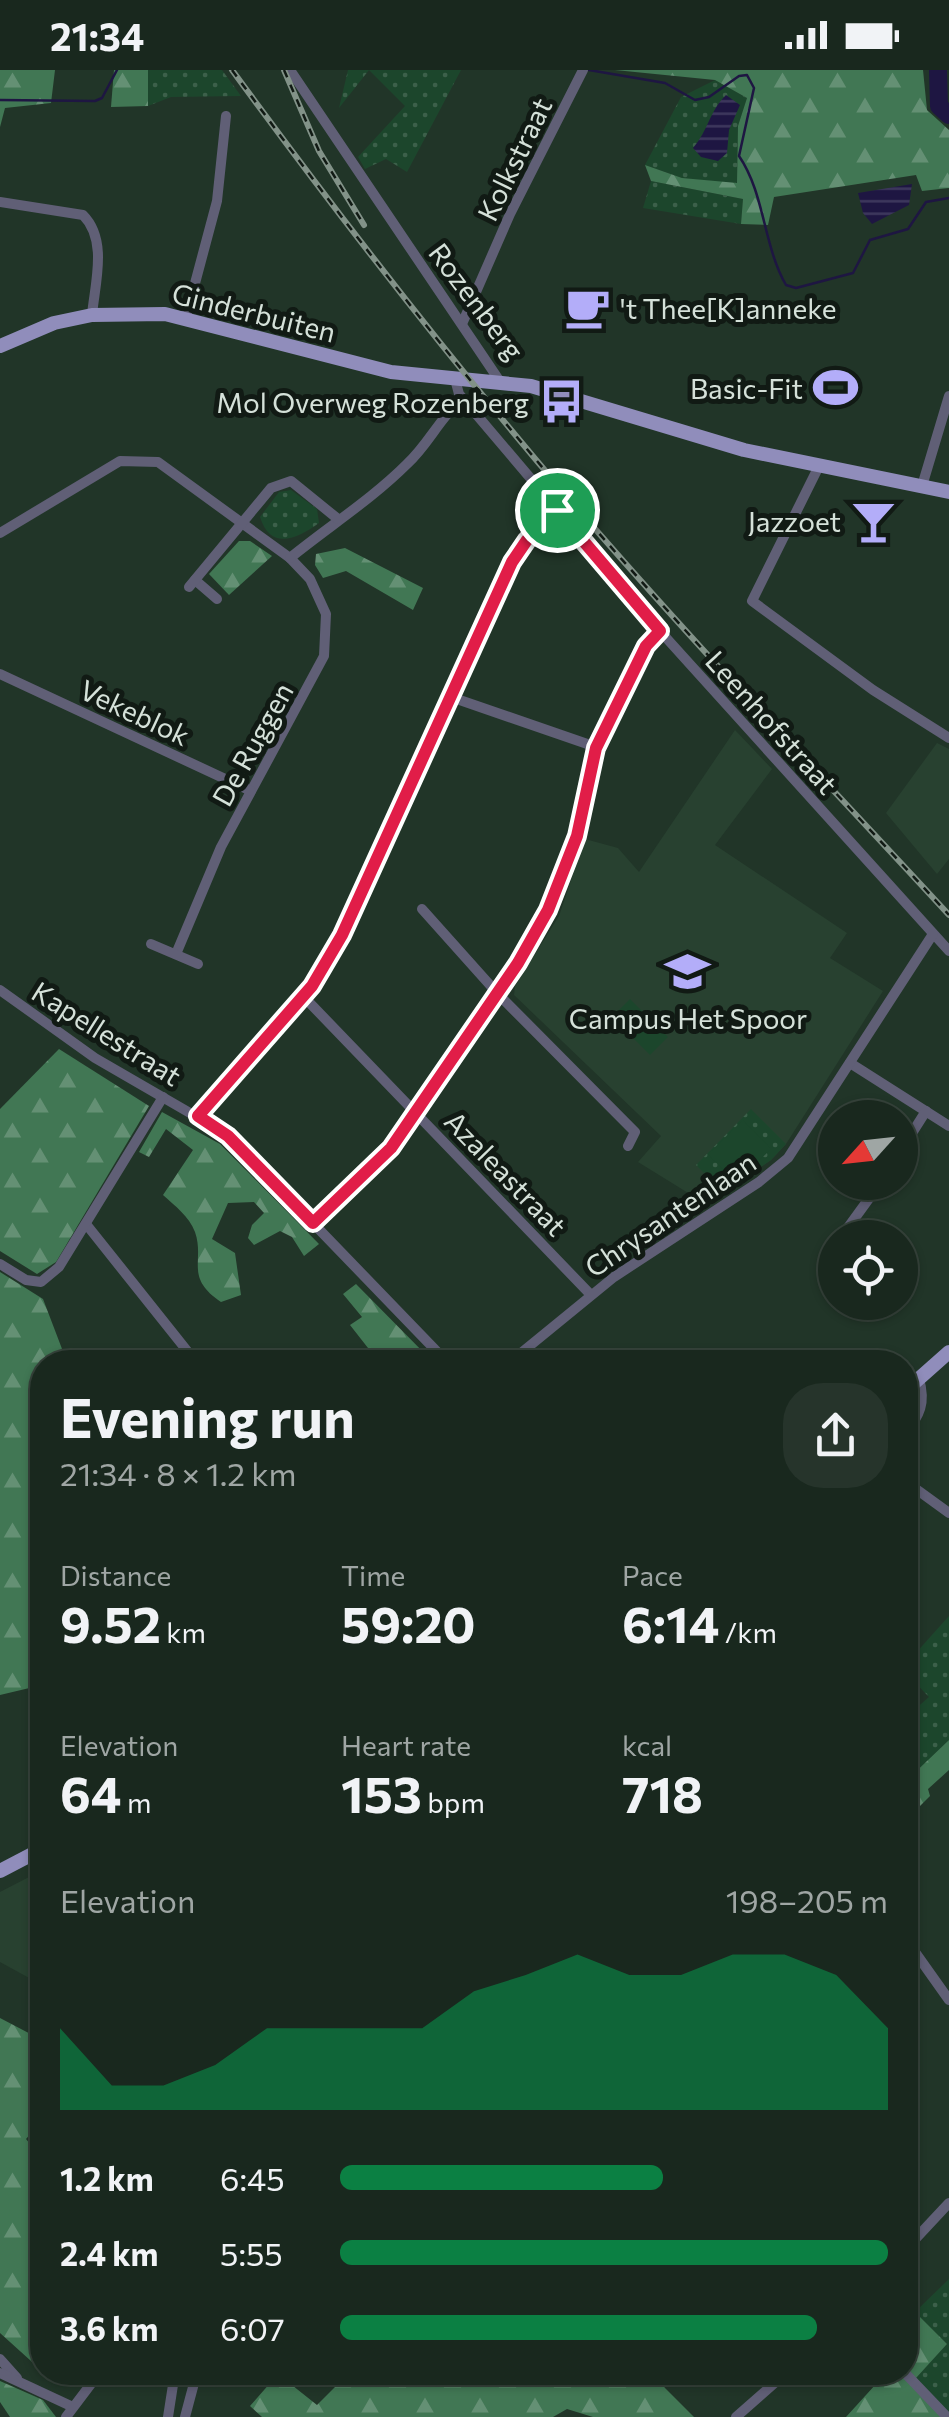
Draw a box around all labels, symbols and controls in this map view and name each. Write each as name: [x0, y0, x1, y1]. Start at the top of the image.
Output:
text: 21:34: [50, 12, 144, 59]
street label: Kolkstraat: [470, 92, 558, 226]
street label: Rozenberg: [422, 236, 532, 366]
street label: Ginderbuiten: [169, 275, 339, 349]
cafe icon: 't Thee[K]anneke: [563, 284, 611, 332]
place label: 't Thee[K]anneke: [620, 291, 837, 325]
sports icon: Basic-Fit: [812, 364, 860, 412]
place label: Basic-Fit: [690, 371, 803, 405]
bus stop icon: Mol Overweg Rozenberg: [538, 378, 586, 426]
place label: Mol Overweg Rozenberg: [216, 385, 529, 419]
pin: [515, 468, 600, 553]
icon: arrive: [530, 483, 585, 538]
bar icon: Jazzoet: [850, 497, 898, 545]
place label: Jazzoet: [748, 504, 841, 538]
street label: Leenhofstraat: [699, 643, 845, 801]
street label: Vekeblok: [75, 672, 195, 752]
street label: De Ruggen: [204, 676, 300, 812]
school or university icon: Campus Het Spoor: [664, 948, 712, 996]
street label: Kapellestraat: [26, 974, 188, 1092]
place label: Campus Het Spoor: [569, 1001, 807, 1035]
north arrow: [818, 1100, 918, 1200]
map controls: [818, 1100, 918, 1320]
street label: Azaleastraat: [438, 1104, 574, 1242]
street label: Chrysantenlaan: [578, 1144, 762, 1284]
button: locate: [818, 1220, 918, 1320]
text: Evening run: [60, 1382, 355, 1449]
button: share: [783, 1383, 888, 1488]
text: 21:34 · 8 × 1.2 km: [60, 1453, 296, 1493]
text: Distance: [60, 1558, 171, 1592]
text: Time: [341, 1558, 405, 1592]
text: Pace: [622, 1558, 683, 1592]
text: 9.52: [60, 1592, 161, 1653]
text: 59:20: [341, 1592, 476, 1653]
text: 6:14: [622, 1592, 719, 1653]
text: km: [161, 1615, 206, 1649]
text: /km: [719, 1615, 777, 1649]
text: Elevation: [60, 1728, 178, 1762]
text: Heart rate: [341, 1728, 471, 1762]
text: kcal: [622, 1728, 672, 1762]
text: 64: [60, 1762, 122, 1823]
text: 153: [341, 1762, 422, 1823]
text: 718: [622, 1762, 703, 1823]
text: m: [122, 1785, 151, 1819]
text: bpm: [422, 1785, 485, 1819]
text: Elevation: [60, 1880, 195, 1920]
text: 198–205 m: [726, 1880, 888, 1920]
text: 1.2 km: [60, 2158, 154, 2198]
text: 6:45: [220, 2158, 285, 2198]
text: 2.4 km: [60, 2233, 158, 2273]
text: 5:55: [220, 2233, 283, 2273]
text: 3.6 km: [60, 2308, 158, 2348]
text: 6:07: [220, 2308, 285, 2348]

